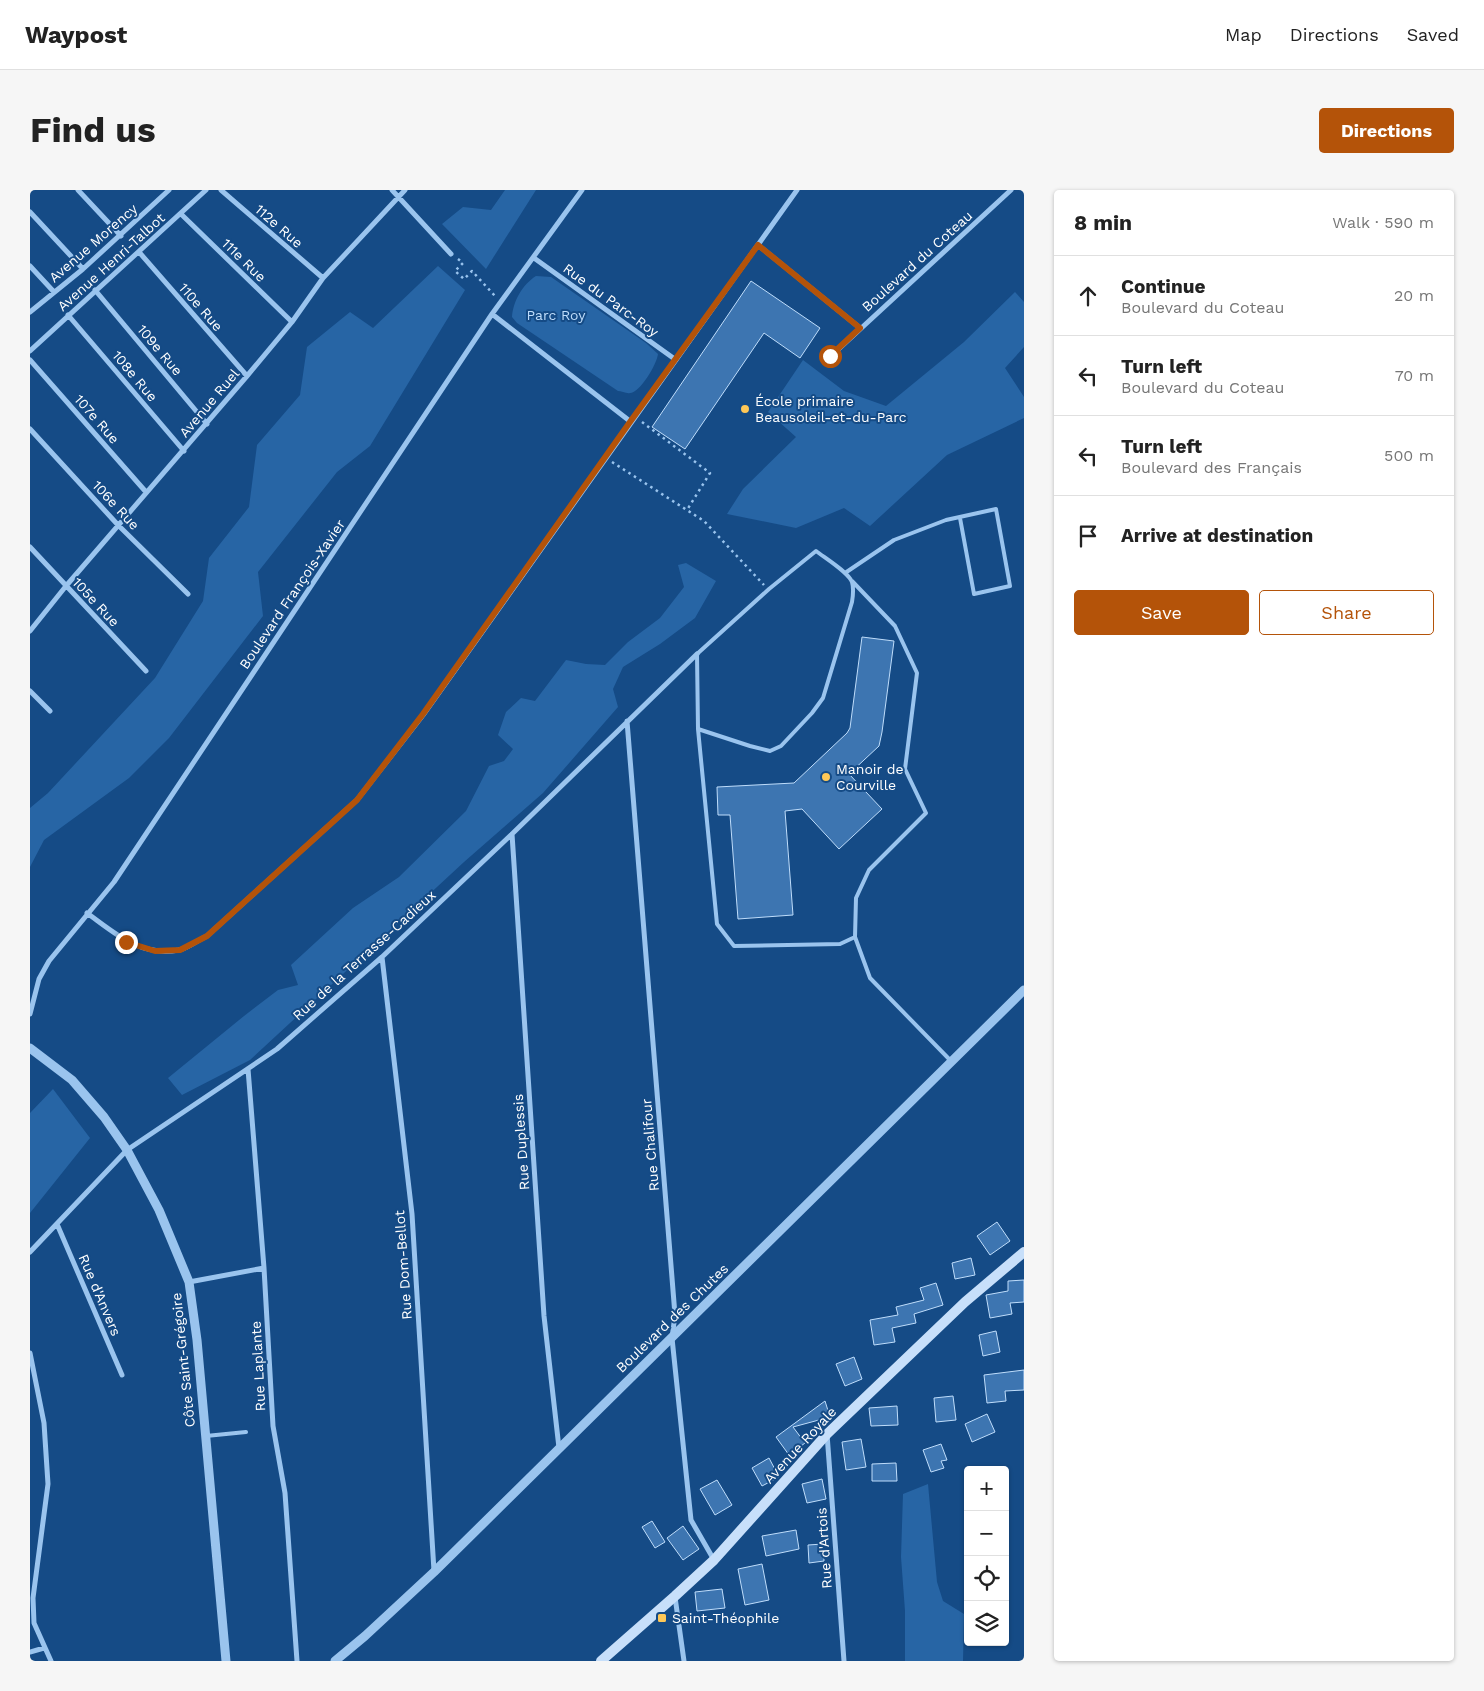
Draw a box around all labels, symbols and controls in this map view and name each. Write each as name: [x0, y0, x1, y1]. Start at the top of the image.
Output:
text: Waypost: [25, 21, 127, 49]
text: Map: [1225, 24, 1262, 45]
text: Directions: [1290, 24, 1379, 45]
text: Saved: [1407, 24, 1459, 45]
button: Directions: [1319, 108, 1454, 153]
text: Find us: [30, 109, 156, 151]
street label: Avenue Morency: [46, 200, 141, 286]
street label: 112e Rue: [252, 201, 306, 251]
street label: Boulevard du Coteau: [859, 207, 975, 315]
street label: Avenue Henri-Talbot: [54, 210, 168, 314]
text: 8 min: [1074, 210, 1132, 235]
text: Walk · 590 m: [1332, 213, 1434, 232]
street label: 111e Rue: [219, 235, 269, 285]
street label: Rue du Parc-Roy: [560, 260, 662, 340]
text: Continue: [1121, 275, 1205, 298]
street label: 110e Rue: [176, 280, 226, 334]
icon: ahead: [1074, 282, 1102, 310]
text: 20 m: [1394, 286, 1434, 305]
text: Boulevard du Coteau: [1121, 298, 1284, 317]
park label: Parc Roy: [526, 307, 586, 323]
street label: 109e Rue: [134, 321, 186, 379]
route start: [819, 345, 842, 368]
street label: 108e Rue: [109, 347, 161, 405]
text: Turn left: [1121, 355, 1202, 378]
icon: left: [1074, 362, 1102, 390]
street label: Avenue Ruel: [176, 365, 243, 440]
text: 70 m: [1395, 366, 1434, 385]
text: Boulevard du Coteau: [1121, 378, 1284, 397]
street label: 107e Rue: [71, 391, 123, 447]
place label: École primaire Beausoleil-et-du-Parc: [755, 393, 907, 425]
marker: École primaire Beausoleil-et-du-Parc: [739, 403, 751, 415]
text: Turn left: [1121, 435, 1202, 458]
icon: left: [1074, 442, 1102, 470]
text: 500 m: [1384, 446, 1434, 465]
text: Boulevard des Français: [1121, 458, 1302, 477]
street label: 106e Rue: [89, 477, 143, 533]
street label: Boulevard François-Xavier: [236, 516, 348, 672]
icon: arrive: [1074, 522, 1102, 550]
text: Arrive at destination: [1121, 524, 1313, 547]
street label: 105e Rue: [69, 574, 123, 630]
button: Save: [1074, 590, 1249, 635]
button: Share: [1259, 590, 1434, 635]
place label: Manoir de Courville: [836, 761, 904, 793]
marker: Manoir de Courville: [820, 771, 832, 783]
street label: Rue de la Terrasse-Cadieux: [289, 887, 439, 1023]
route end: [115, 931, 138, 954]
street label: Rue Duplessis: [510, 1093, 532, 1191]
street label: Rue Chalifour: [638, 1098, 662, 1192]
street label: Rue Dom-Bellot: [391, 1210, 415, 1320]
street label: Rue d'Anvers: [76, 1252, 124, 1338]
street label: Boulevard des Chutes: [613, 1260, 731, 1376]
street label: Côte Saint-Grégoire: [168, 1292, 198, 1428]
street label: Rue Laplante: [248, 1320, 268, 1412]
street label: Avenue Royale: [760, 1403, 840, 1487]
map controls: [964, 1466, 1009, 1646]
button: +: [964, 1466, 1009, 1511]
street label: Rue d'Artois: [813, 1507, 835, 1589]
button: −: [964, 1511, 1009, 1556]
button: locate: [964, 1556, 1009, 1601]
button: layers: [964, 1601, 1009, 1646]
place label: Saint-Théophile: [672, 1610, 779, 1626]
marker: Saint-Théophile: [656, 1612, 668, 1624]

